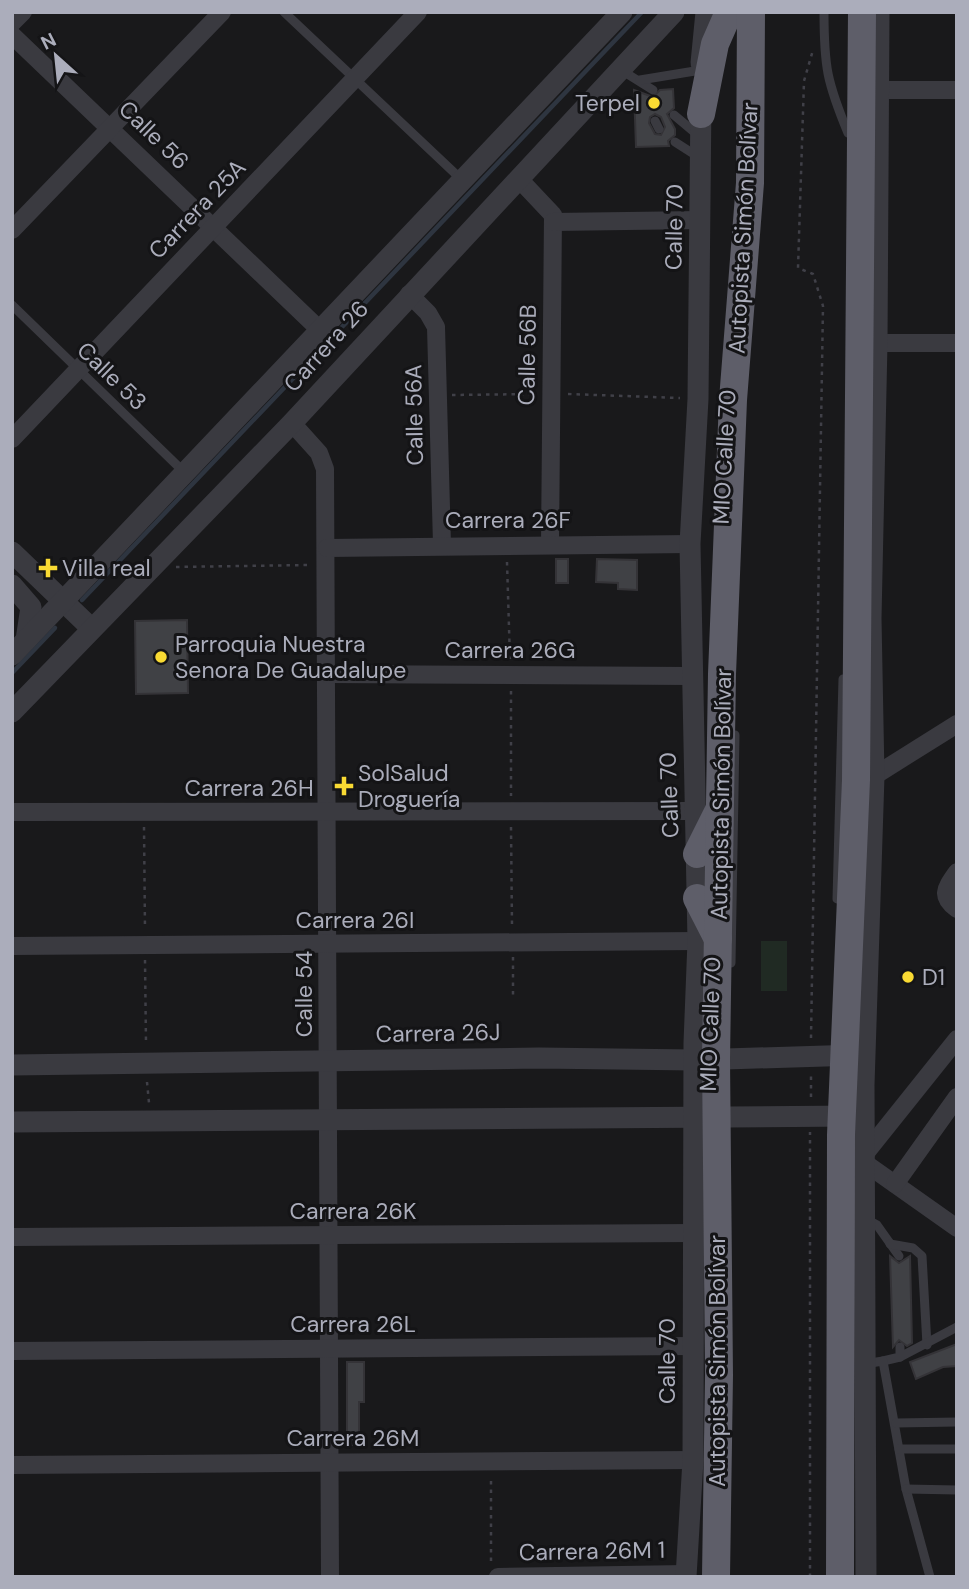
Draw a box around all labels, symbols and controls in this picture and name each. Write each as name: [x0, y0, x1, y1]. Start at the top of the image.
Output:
north arrow: [21, 21, 91, 91]
text: N: [37, 27, 60, 56]
place label: Terpel: [575, 88, 640, 118]
street label: Calle 56: [112, 94, 196, 176]
marker: Terpel: [646, 95, 662, 111]
street label: Autopista Simón Bolívar: [721, 101, 765, 355]
street label: Carrera 25A: [142, 153, 252, 265]
street label: Calle 70: [658, 184, 690, 270]
street label: Carrera 26: [277, 294, 375, 398]
street label: Calle 56B: [511, 304, 543, 406]
street label: Calle 53: [71, 335, 153, 417]
street label: Calle 56A: [398, 364, 430, 466]
street label: MIO Calle 70: [705, 389, 743, 525]
street label: Carrera 26F: [445, 505, 571, 535]
place label: Villa real: [62, 553, 151, 583]
marker: Villa real: [40, 560, 56, 576]
place label: Parroquia Nuestra Senora De Guadalupe: [175, 629, 406, 685]
street label: Carrera 26G: [445, 635, 575, 665]
marker: Parroquia Nuestra Senora De Guadalupe: [153, 649, 169, 665]
street label: Autopista Simón Bolívar: [704, 668, 738, 920]
street label: Calle 70: [653, 751, 685, 839]
place label: SolSalud Droguería: [358, 758, 460, 814]
street label: Carrera 26H: [184, 773, 314, 803]
marker: SolSalud Droguería: [336, 778, 352, 794]
street label: Carrera 26I: [296, 905, 414, 935]
street label: Calle 54: [289, 951, 319, 1037]
street label: MIO Calle 70: [693, 956, 727, 1092]
place label: D1: [922, 962, 945, 992]
marker: D1: [900, 969, 916, 985]
street label: Carrera 26J: [375, 1017, 501, 1049]
street label: Carrera 26K: [290, 1196, 416, 1226]
street label: Autopista Simón Bolívar: [702, 1235, 732, 1487]
street label: Carrera 26L: [290, 1309, 416, 1339]
street label: Calle 70: [652, 1318, 682, 1404]
street label: Carrera 26M: [287, 1423, 419, 1453]
street label: Carrera 26M 1: [519, 1535, 665, 1567]

